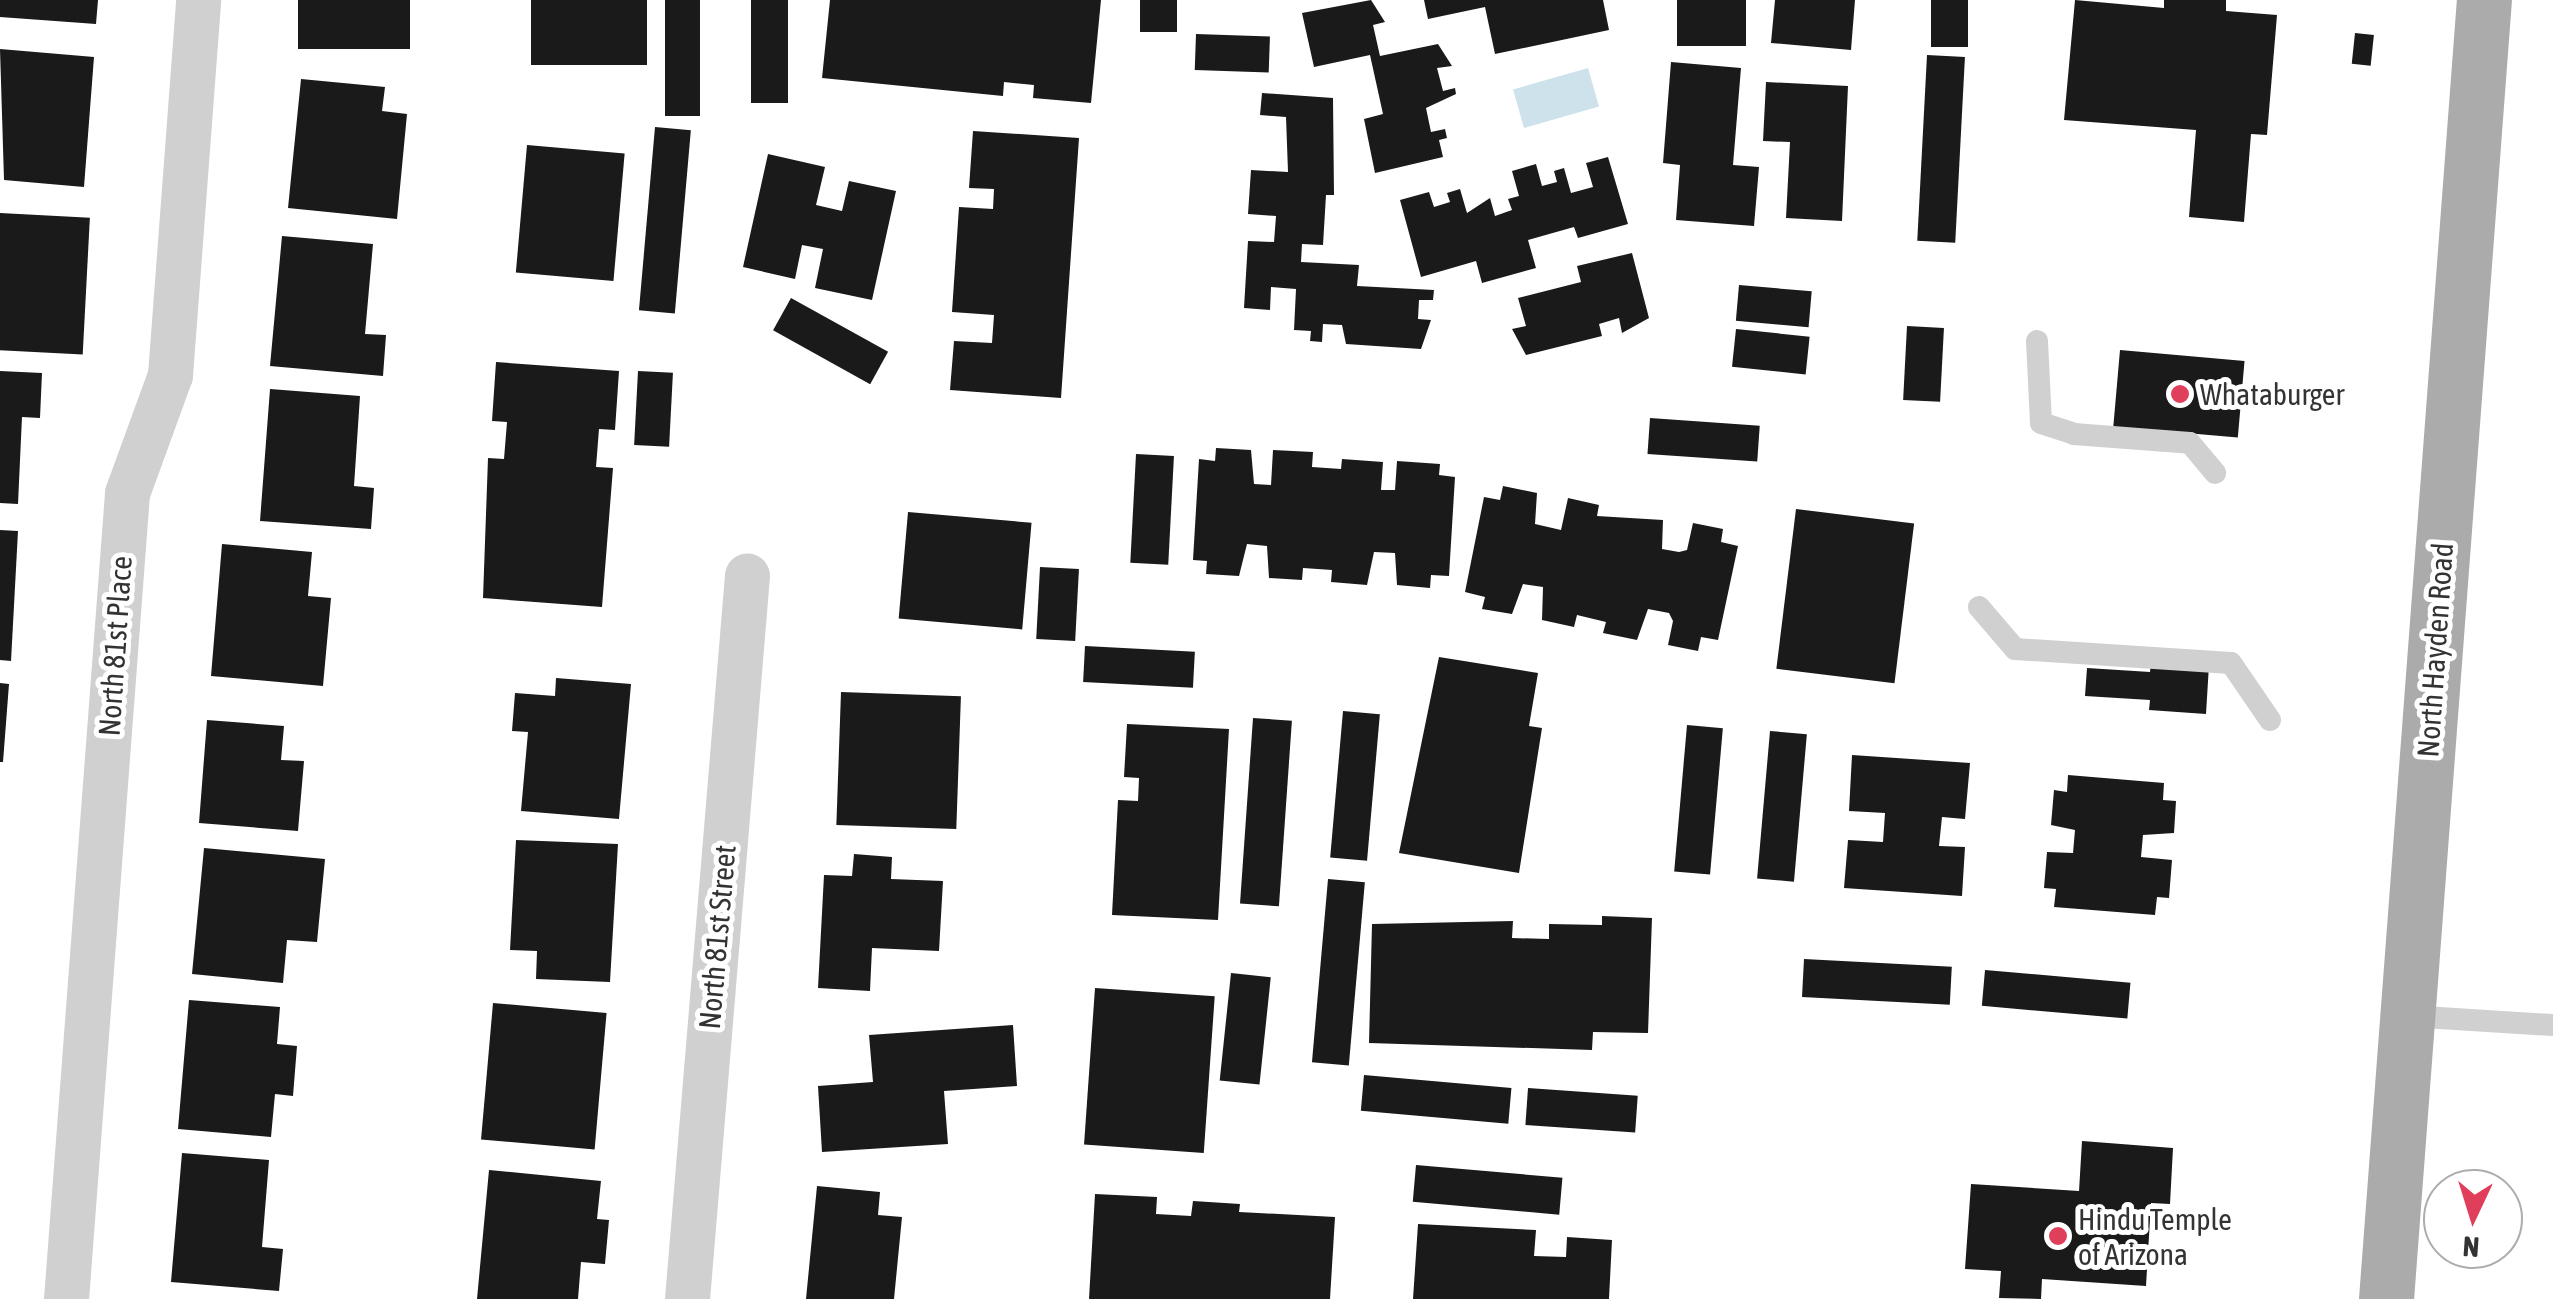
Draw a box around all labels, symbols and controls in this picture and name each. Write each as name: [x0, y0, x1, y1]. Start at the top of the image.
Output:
place label: Whataburger: [2200, 376, 2344, 412]
marker: Whataburger: [2169, 383, 2191, 405]
street label: North Hayden Road: [2410, 542, 2460, 758]
street label: North 81st Place: [91, 555, 139, 737]
street label: North 81st Street: [691, 843, 743, 1031]
north arrow: [2423, 1169, 2523, 1269]
place label: Hindu Temple of Arizona: [2078, 1201, 2232, 1272]
marker: Hindu Temple of Arizona: [2047, 1225, 2069, 1247]
text: N: [2462, 1230, 2480, 1263]

